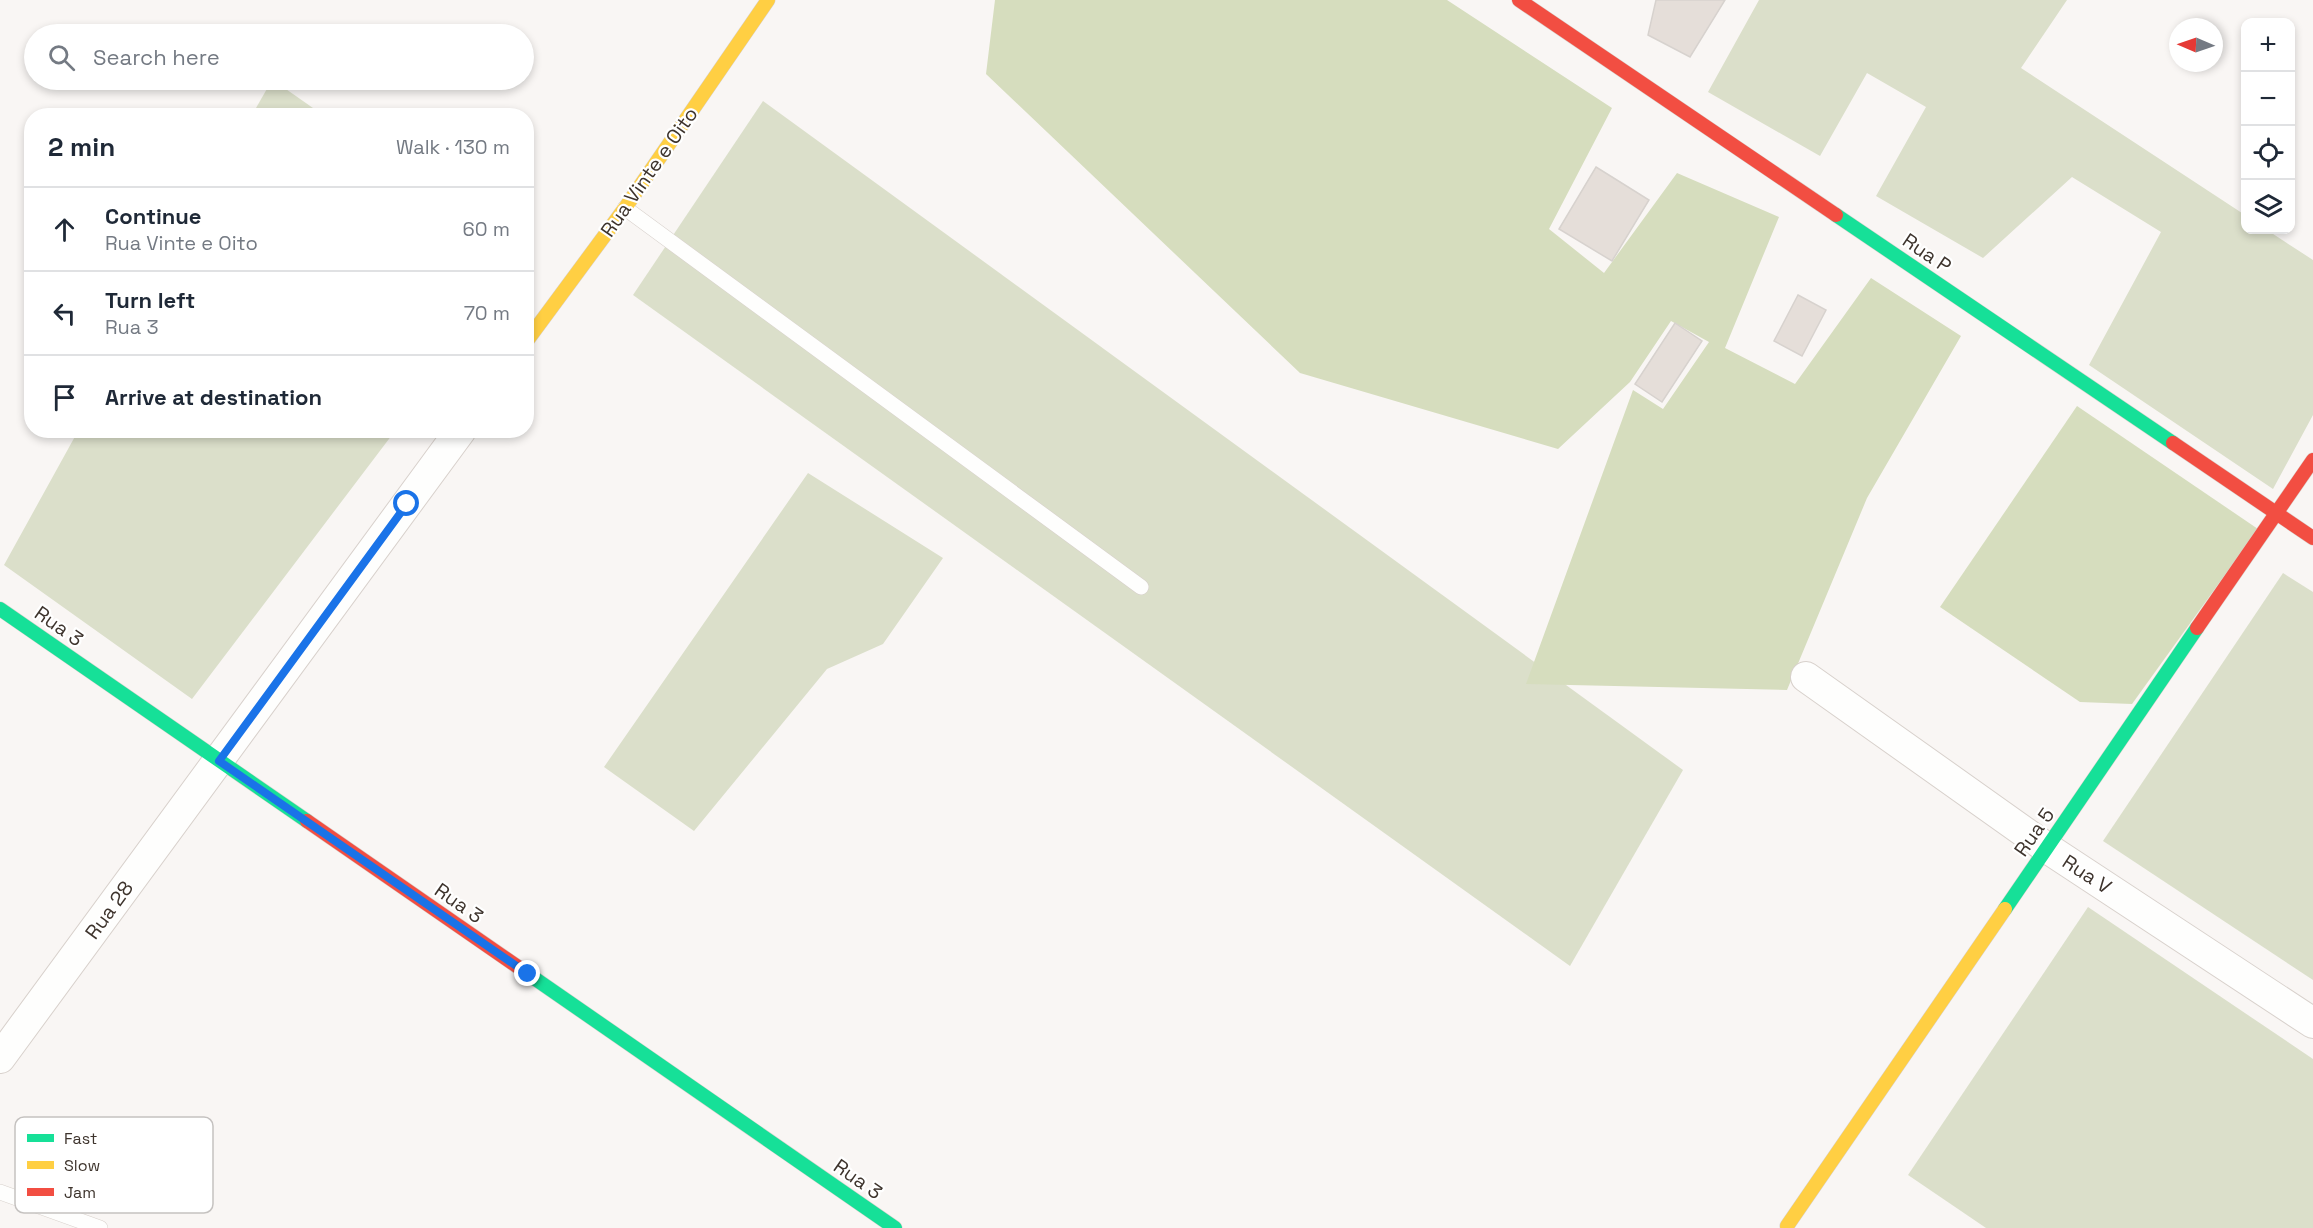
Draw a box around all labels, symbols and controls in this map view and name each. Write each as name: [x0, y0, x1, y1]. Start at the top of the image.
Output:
north arrow: [2169, 18, 2223, 72]
map controls: [2241, 18, 2295, 234]
button: +: [2241, 18, 2295, 72]
search box: [24, 24, 534, 90]
icon: search: [45, 41, 78, 74]
text: Search here: [93, 43, 220, 71]
button: −: [2241, 72, 2295, 126]
street label: Rua Vinte e Oito: [595, 102, 703, 242]
button: locate: [2241, 126, 2295, 180]
text: 2 min: [48, 130, 115, 164]
text: Walk · 130 m: [396, 134, 510, 160]
button: layers: [2241, 180, 2295, 234]
text: Continue: [105, 202, 201, 230]
icon: ahead: [48, 213, 81, 246]
text: 60 m: [463, 216, 510, 242]
street label: Rua P: [1898, 227, 1956, 279]
text: Rua Vinte e Oito: [105, 230, 258, 256]
text: Turn left: [105, 286, 195, 314]
icon: left: [48, 297, 81, 330]
text: 70 m: [464, 300, 510, 326]
text: Rua 3: [105, 314, 159, 340]
icon: arrive: [48, 381, 81, 414]
text: Arrive at destination: [105, 383, 322, 411]
route start: [393, 490, 419, 516]
street label: Rua 3: [30, 600, 88, 652]
street label: Rua 5: [2008, 803, 2060, 861]
street label: Rua V: [2057, 848, 2117, 900]
street label: Rua 28: [79, 876, 139, 944]
street label: Rua 3: [430, 877, 488, 929]
route end: [514, 960, 540, 986]
legend: [15, 1117, 213, 1213]
text: Fast: [64, 1128, 97, 1149]
street label: Rua 3: [829, 1153, 887, 1205]
text: Slow: [64, 1155, 100, 1176]
text: Jam: [64, 1182, 96, 1203]

